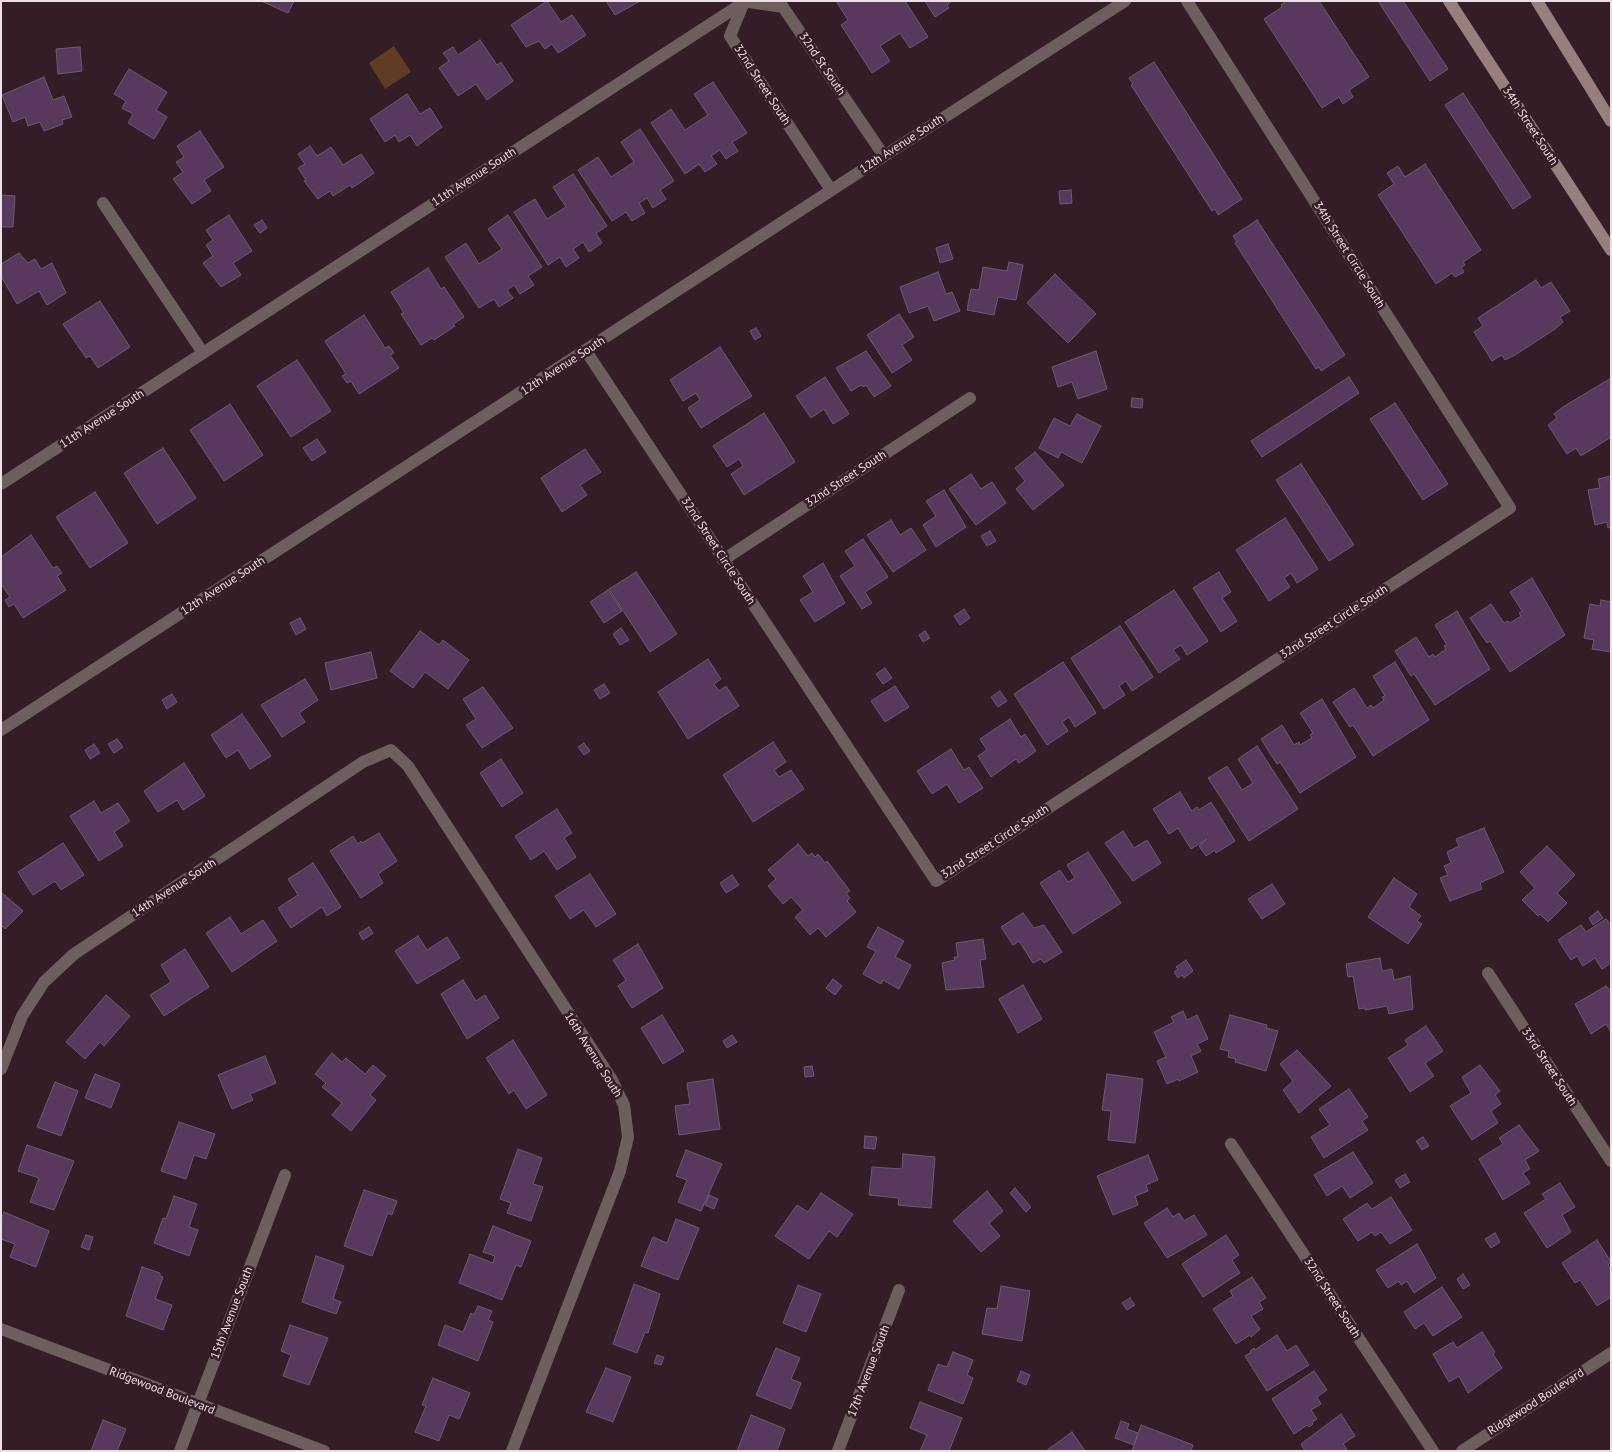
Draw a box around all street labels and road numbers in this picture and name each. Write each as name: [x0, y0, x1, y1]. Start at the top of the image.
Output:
street label: 32nd St South: [796, 30, 848, 98]
street label: 32nd Street South: [731, 42, 793, 128]
street label: 34th Street South: [1499, 84, 1561, 168]
street label: 12th Avenue South: [857, 111, 947, 177]
street label: 11th Avenue South: [429, 144, 519, 210]
street label: 34th Street Circle South: [1310, 199, 1388, 311]
street label: 12th Avenue South: [518, 333, 608, 399]
street label: 11th Avenue South: [57, 386, 147, 452]
street label: 32nd Street South: [803, 448, 889, 510]
street label: 32nd Street Circle South: [678, 494, 758, 608]
street label: 12th Avenue South: [178, 553, 268, 619]
street label: 32nd Street Circle South: [1277, 582, 1391, 662]
street label: 32nd Street Circle South: [938, 802, 1052, 882]
street label: 14th Avenue South: [129, 855, 219, 921]
street label: 16th Avenue South: [561, 1010, 625, 1100]
street label: 33rd Street South: [1518, 1025, 1580, 1109]
street label: 32nd Street South: [1301, 1255, 1363, 1341]
street label: 15th Avenue South: [208, 1265, 256, 1361]
street label: 17th Avenue South: [845, 1323, 893, 1419]
street label: Ridgewood Boulevard: [107, 1364, 217, 1418]
street label: Ridgewood Boulevard: [1485, 1365, 1587, 1439]

